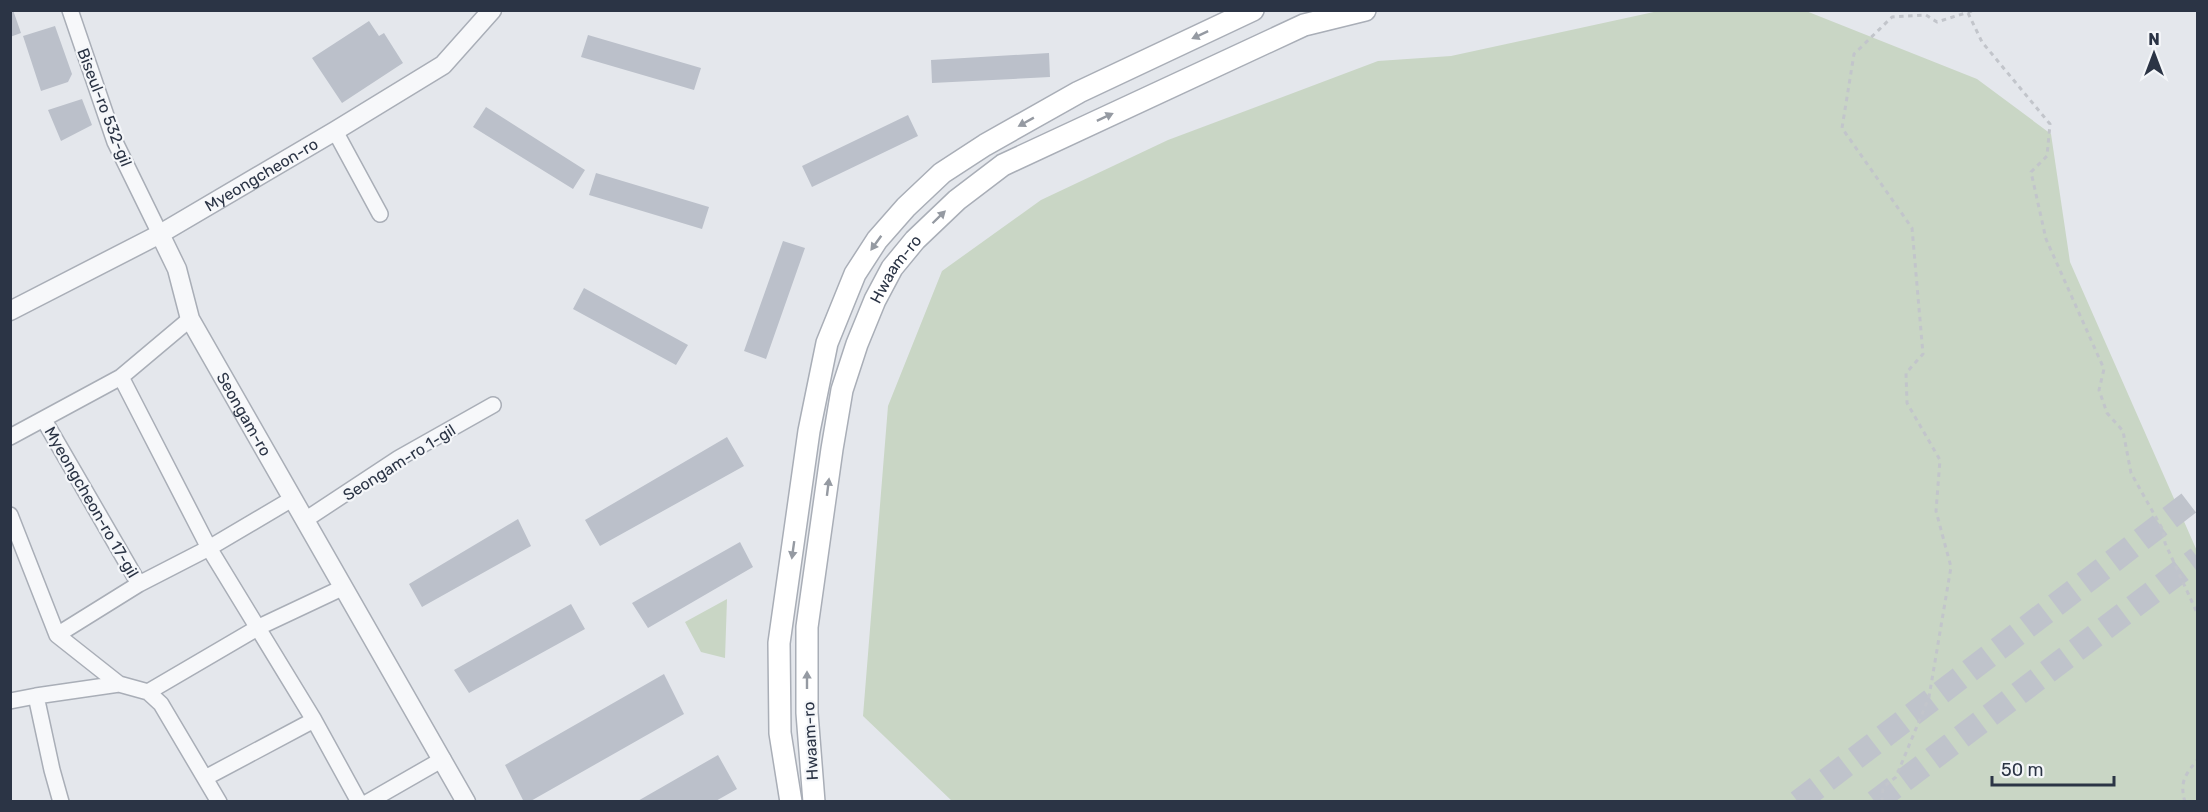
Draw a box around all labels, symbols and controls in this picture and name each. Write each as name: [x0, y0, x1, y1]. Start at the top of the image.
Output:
north arrow: [2124, 24, 2184, 84]
one-way arrow: [1192, 30, 1209, 39]
text: N: [2148, 30, 2160, 49]
street label: Biseul-ro 532-gil: [73, 45, 136, 169]
one-way arrow: [1097, 113, 1114, 122]
one-way arrow: [1017, 117, 1034, 127]
street label: Myeongcheon-ro: [201, 134, 321, 216]
one-way arrow: [932, 210, 946, 224]
street label: Hwaam-ro: [866, 231, 925, 307]
one-way arrow: [870, 236, 882, 251]
street label: Seongam-ro: [212, 369, 275, 459]
street label: Seongam-ro 1-gil: [339, 420, 459, 505]
street label: Myeongcheon-ro 17-gil: [40, 423, 143, 581]
one-way arrow: [823, 477, 832, 496]
one-way arrow: [788, 540, 797, 559]
one-way arrow: [802, 671, 812, 690]
street label: Hwaam-ro: [799, 701, 822, 781]
scale bar: [1992, 749, 2114, 787]
text: 50 m: [2001, 759, 2044, 781]

